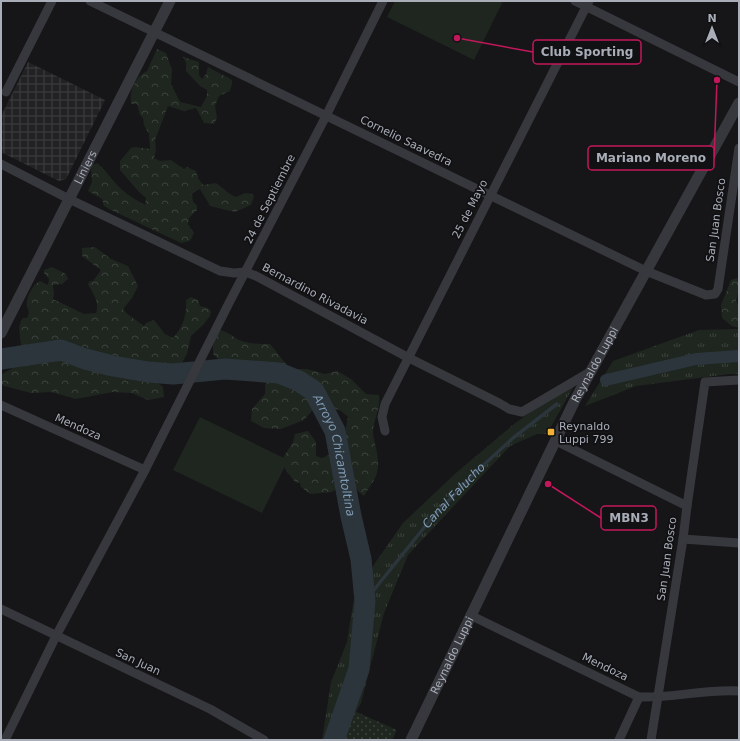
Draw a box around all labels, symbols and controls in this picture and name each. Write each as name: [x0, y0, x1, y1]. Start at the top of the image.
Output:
north arrow: [692, 8, 732, 48]
text: N: [707, 12, 717, 25]
callout: Club Sporting: [533, 40, 641, 64]
text: Club Sporting: [541, 45, 633, 59]
street label: Cornelio Saavedra: [358, 113, 454, 169]
callout: Mariano Moreno: [588, 146, 714, 170]
street label: Liniers: [71, 148, 100, 186]
text: Mariano Moreno: [596, 151, 706, 165]
street label: 24 de Septiembre: [242, 152, 298, 246]
street label: 25 de Mayo: [450, 177, 490, 241]
street label: San Juan Bosco: [704, 177, 728, 263]
street label: Bernardino Rivadavia: [260, 261, 370, 327]
street label: Reynaldo Luppi: [568, 324, 621, 405]
water label: Arroyo Chicamtoltina: [310, 391, 358, 517]
street label: Mendoza: [53, 411, 103, 443]
place label: Reynaldo Luppi 799: [559, 420, 613, 446]
marker: Reynaldo Luppi 799: [546, 427, 556, 437]
water label: Canal Falucho: [420, 460, 488, 531]
callout: MBN3: [601, 506, 656, 530]
text: MBN3: [609, 511, 649, 525]
street label: San Juan Bosco: [655, 516, 679, 602]
street label: Reynaldo Luppi: [428, 614, 476, 696]
street label: San Juan: [113, 646, 163, 678]
street label: Mendoza: [580, 650, 630, 684]

